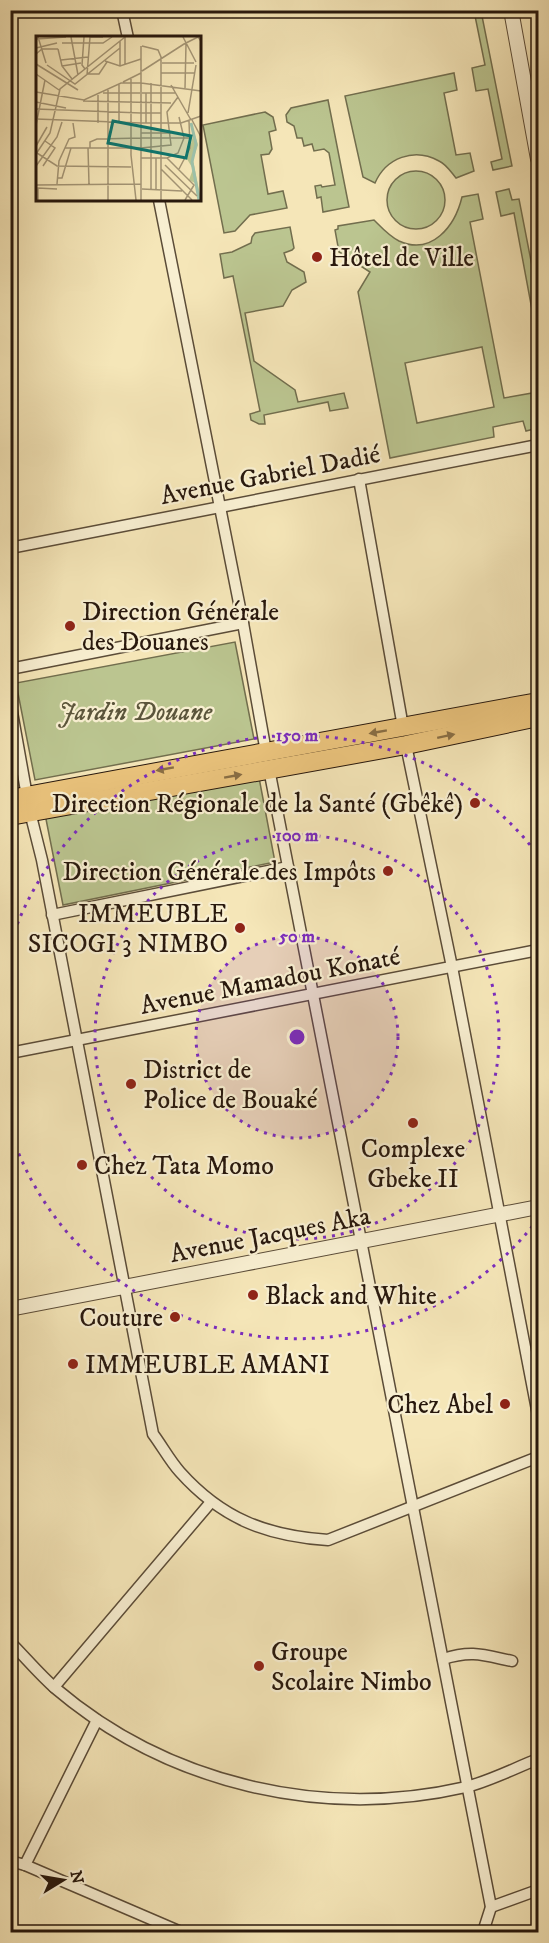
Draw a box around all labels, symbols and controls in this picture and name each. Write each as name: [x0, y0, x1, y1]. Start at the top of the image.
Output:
inset map: [36, 36, 201, 201]
place label: Hôtel de Ville: [329, 242, 474, 275]
marker: Hôtel de Ville: [310, 250, 324, 264]
street label: Avenue Gabriel Dadié: [158, 438, 383, 513]
place label: Direction Générale des Douanes: [82, 596, 279, 659]
marker: Direction Générale des Douanes: [63, 619, 77, 633]
park label: Jardin Douane: [58, 696, 213, 729]
text: 150 m: [276, 725, 319, 747]
one-way arrow: [368, 727, 387, 736]
one-way arrow: [437, 731, 455, 741]
one-way arrow: [155, 765, 174, 774]
one-way arrow: [224, 771, 243, 780]
place label: Direction Régionale de la Santé (Gbêkê): [51, 788, 463, 821]
marker: Direction Régionale de la Santé (Gbêkê): [468, 796, 482, 810]
text: 100 m: [275, 825, 319, 847]
place label: Direction Générale des Impôts: [63, 856, 376, 889]
marker: Direction Générale des Impôts: [381, 864, 395, 878]
place label: IMMEUBLE SICOGI 3 NIMBO: [28, 898, 228, 961]
marker: IMMEUBLE SICOGI 3 NIMBO: [233, 921, 247, 935]
text: 50 m: [278, 926, 315, 948]
street label: Avenue Mamadou Konaté: [138, 940, 403, 1023]
centre of rings: [287, 1027, 307, 1047]
place label: District de Police de Bouaké: [143, 1054, 318, 1117]
marker: District de Police de Bouaké: [124, 1077, 138, 1091]
marker: Complexe Gbeke II: [406, 1116, 420, 1130]
place label: Complexe Gbeke II: [361, 1133, 465, 1196]
place label: Chez Tata Momo: [94, 1150, 274, 1183]
marker: Chez Tata Momo: [75, 1158, 89, 1172]
street label: Avenue Jacques Aka: [167, 1200, 373, 1271]
place label: Black and White: [265, 1280, 437, 1313]
marker: Black and White: [246, 1288, 260, 1302]
place label: Couture: [79, 1302, 163, 1335]
marker: Couture: [168, 1310, 182, 1324]
place label: IMMEUBLE AMANI: [85, 1349, 330, 1382]
marker: IMMEUBLE AMANI: [66, 1357, 80, 1371]
place label: Chez Abel: [387, 1389, 493, 1422]
marker: Chez Abel: [498, 1397, 512, 1411]
place label: Groupe Scolaire Nimbo: [271, 1636, 432, 1699]
marker: Groupe Scolaire Nimbo: [252, 1659, 266, 1673]
north arrow: [33, 1850, 93, 1910]
text: N: [66, 1869, 88, 1886]

